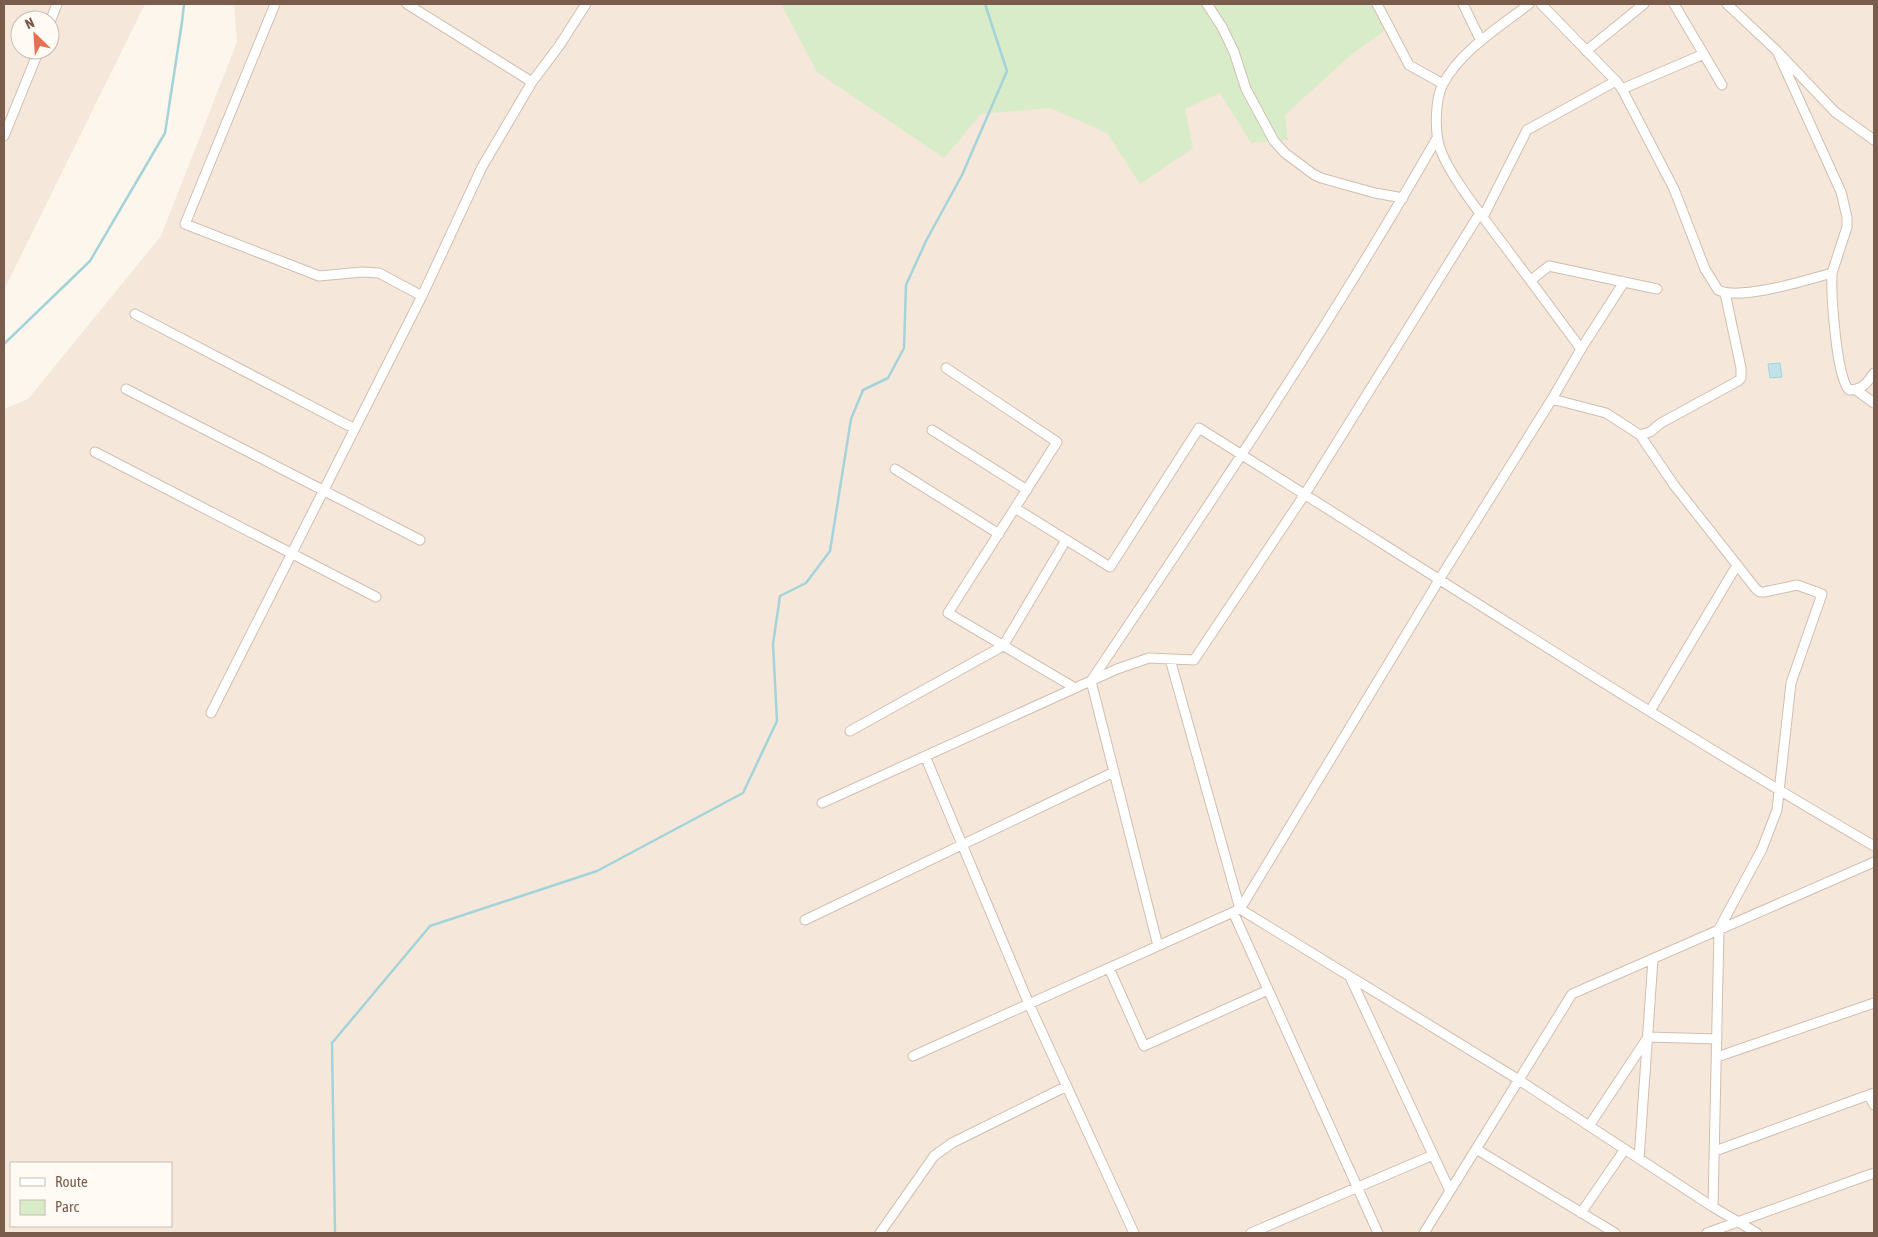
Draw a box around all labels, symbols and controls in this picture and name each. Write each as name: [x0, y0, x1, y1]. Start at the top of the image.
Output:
north arrow: [10, 10, 60, 60]
text: N: [22, 14, 37, 32]
legend: [10, 1162, 172, 1227]
text: Route: [55, 1173, 88, 1190]
text: Parc: [55, 1198, 79, 1215]

